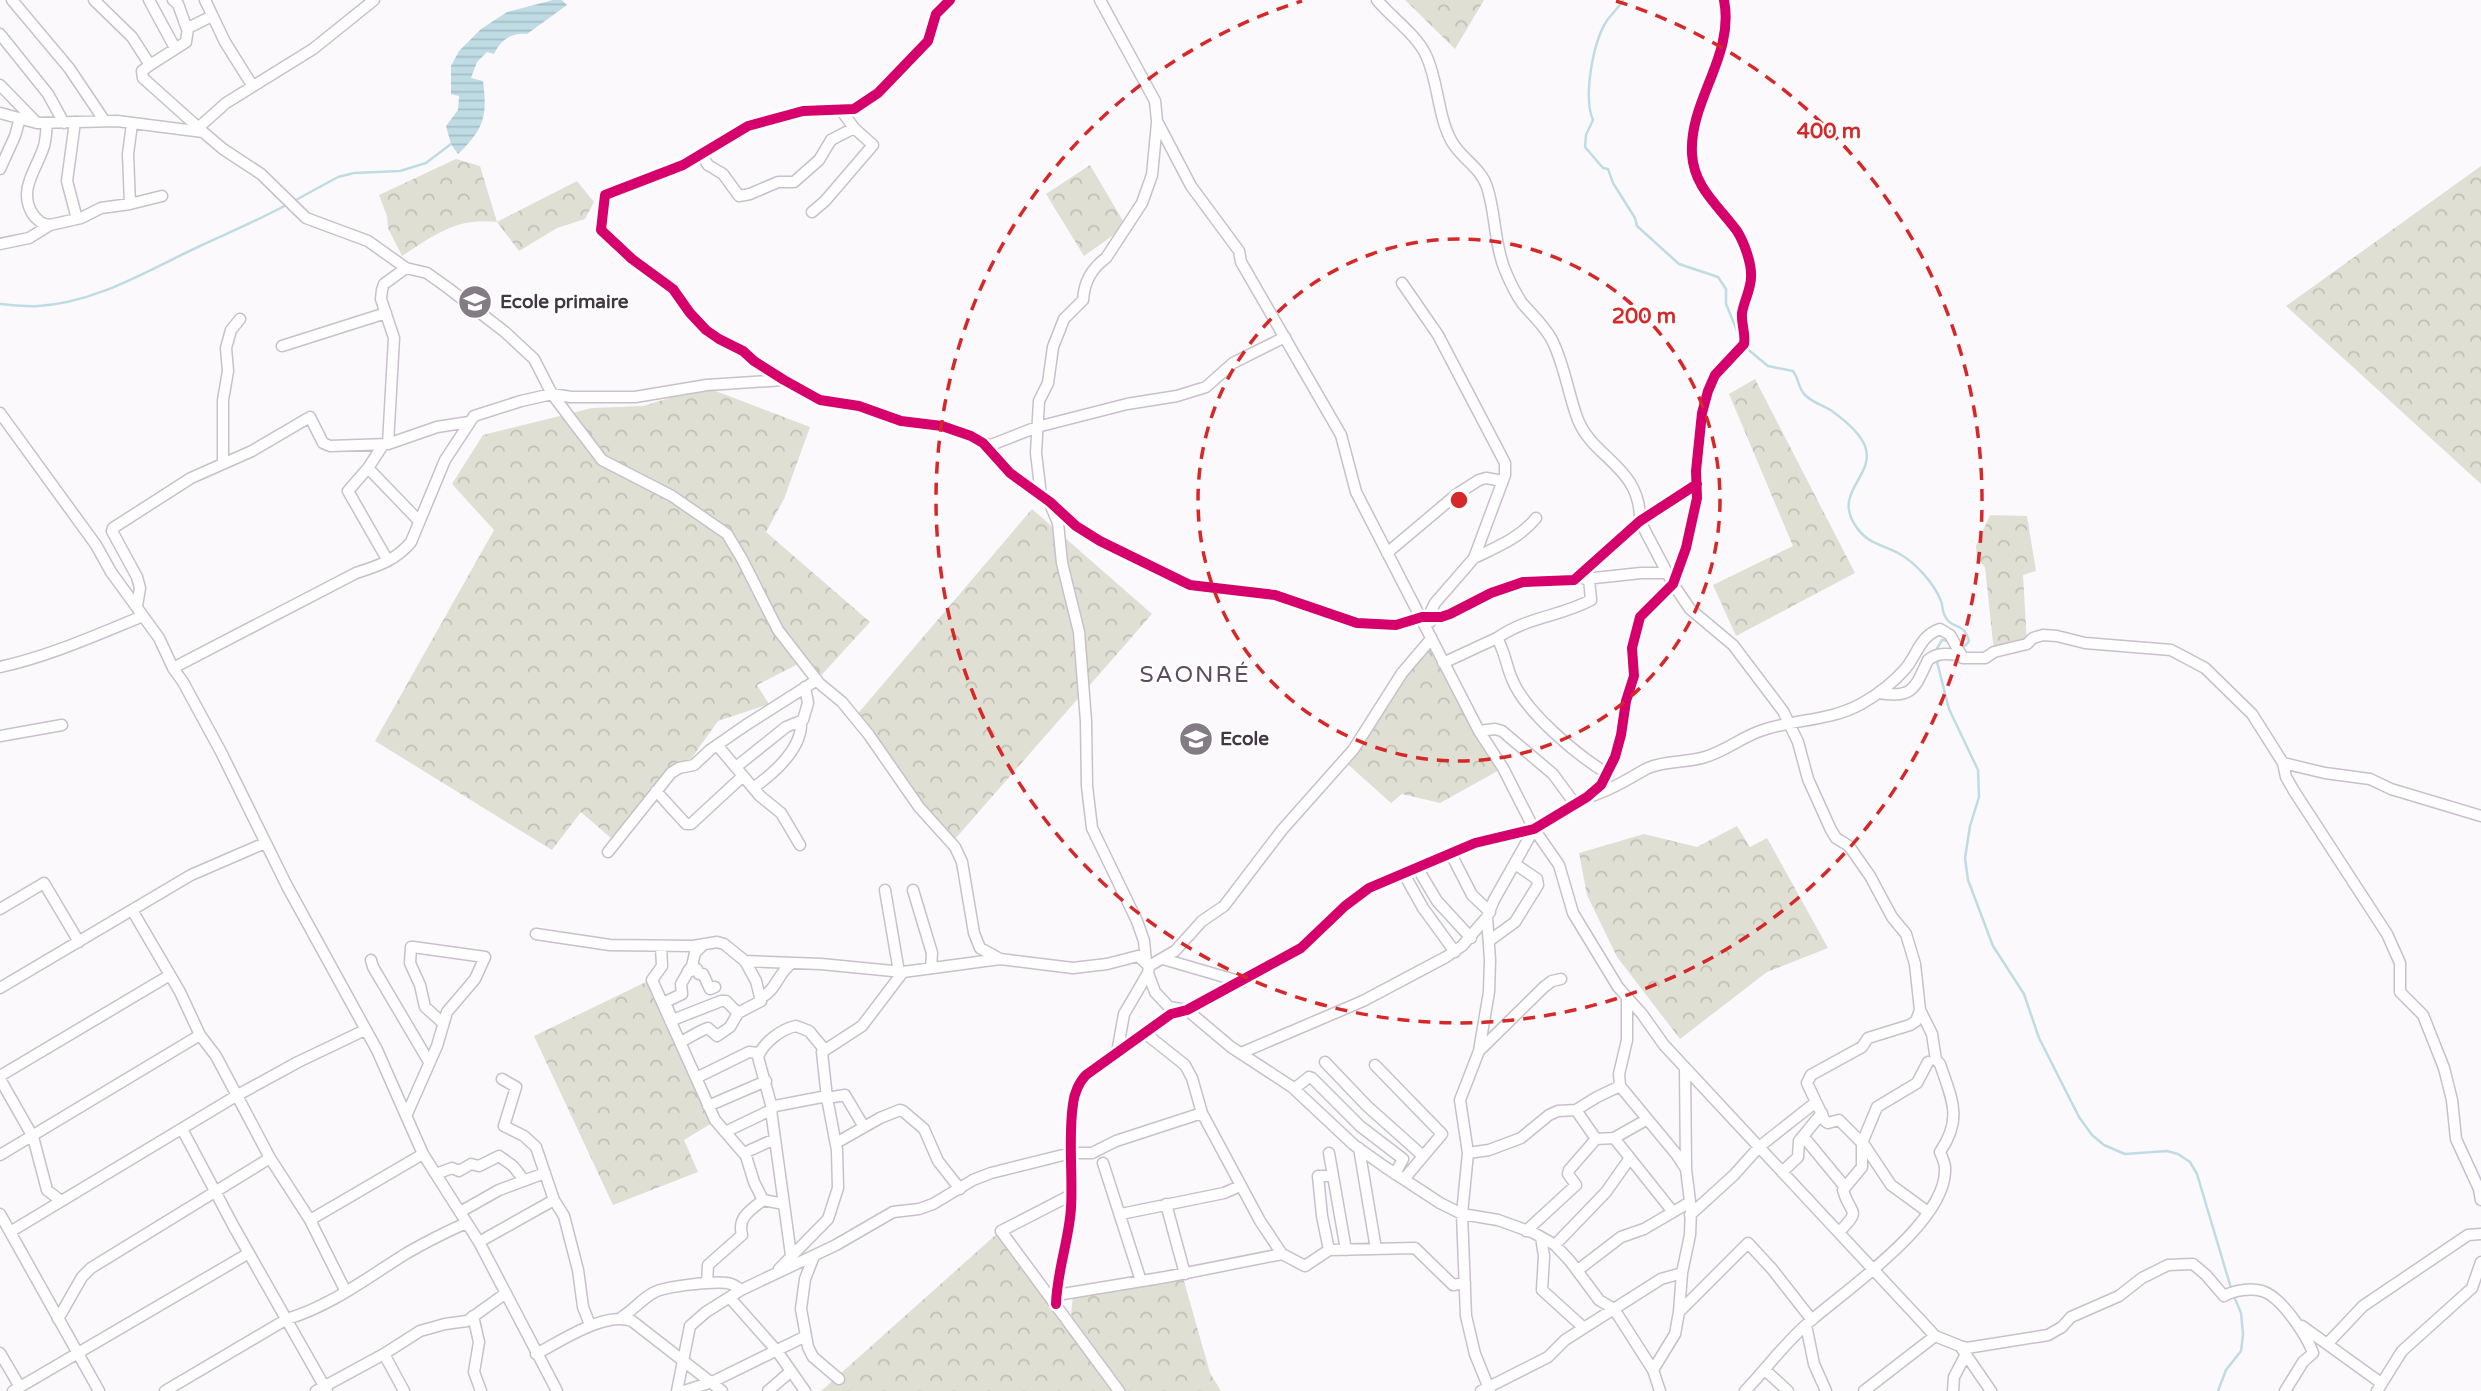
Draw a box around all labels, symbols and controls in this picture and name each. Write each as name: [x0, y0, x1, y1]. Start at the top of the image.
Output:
text: 400 m: [1797, 119, 1861, 144]
school or university icon: Ecole primaire: [456, 283, 494, 321]
place label: Ecole primaire: [500, 291, 629, 314]
text: 200 m: [1612, 304, 1676, 329]
centre of rings: [1447, 488, 1471, 512]
district label: SAONRÉ: [1139, 661, 1251, 689]
school or university icon: Ecole: [1177, 720, 1215, 758]
place label: Ecole: [1220, 728, 1269, 750]

